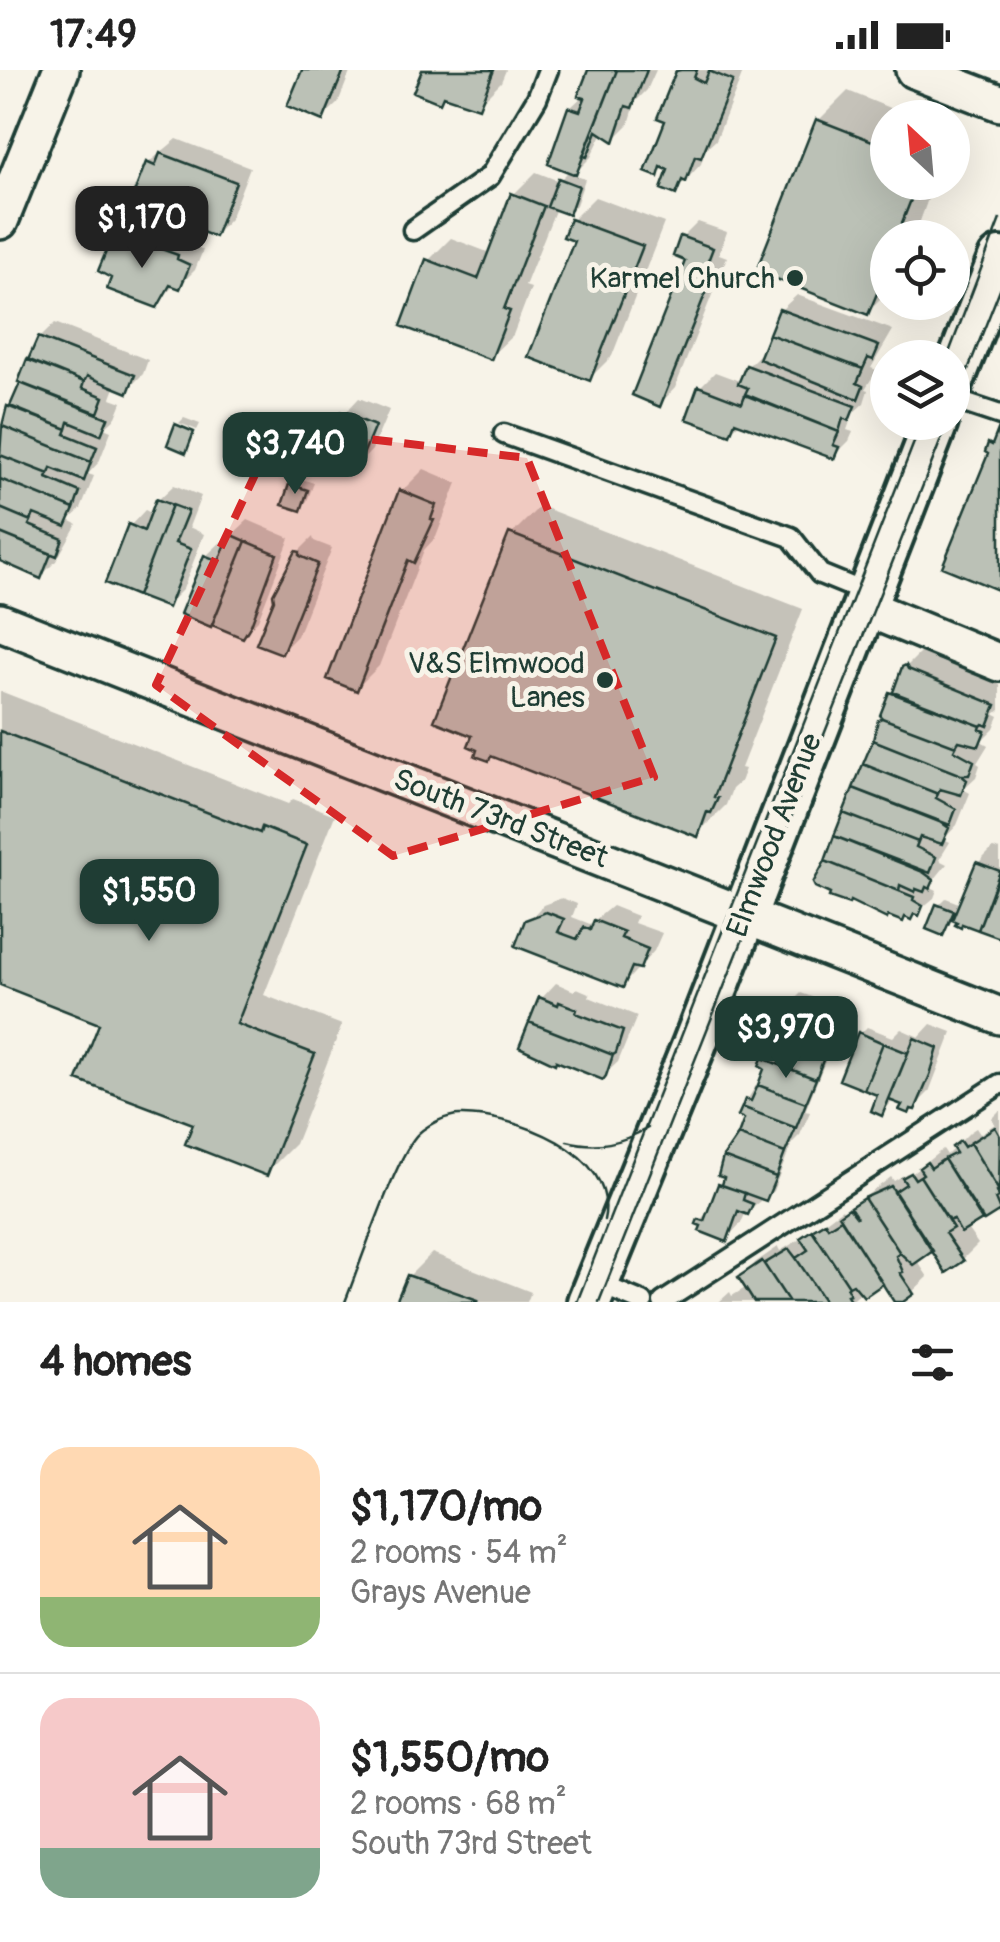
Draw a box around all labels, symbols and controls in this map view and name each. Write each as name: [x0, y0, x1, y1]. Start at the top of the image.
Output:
text: 17:49: [50, 11, 137, 59]
north arrow: [870, 100, 970, 200]
map controls: [870, 100, 970, 440]
pin: $1,170: [61, 186, 223, 271]
text: $1,170: [97, 198, 187, 238]
button: locate: [870, 220, 970, 320]
place label: Karmel Church: [589, 260, 775, 297]
marker: Karmel Church: [784, 267, 806, 289]
button: layers: [870, 340, 970, 440]
pin: $3,740: [214, 412, 376, 497]
text: $3,740: [245, 424, 345, 464]
place label: V&S Elmwood Lanes: [408, 645, 585, 716]
marker: V&S Elmwood Lanes: [594, 669, 616, 691]
street label: Elmwood Avenue: [719, 728, 830, 942]
street label: South 73rd Street: [388, 761, 614, 877]
pin: $1,550: [68, 859, 230, 944]
text: $1,550: [102, 871, 196, 911]
pin: $3,970: [705, 996, 867, 1081]
text: $3,970: [737, 1008, 835, 1048]
icon: filters: [905, 1335, 960, 1390]
text: 4 homes: [40, 1336, 191, 1388]
text: $1,170/mo: [350, 1481, 542, 1533]
icon: home: [120, 1487, 240, 1607]
text: 2 rooms · 54 m²: [350, 1533, 568, 1573]
text: Grays Avenue: [350, 1573, 531, 1613]
text: $1,550/mo: [350, 1732, 549, 1784]
icon: home: [120, 1738, 240, 1858]
text: 2 rooms · 68 m²: [350, 1784, 567, 1824]
text: South 73rd Street: [350, 1824, 592, 1864]

